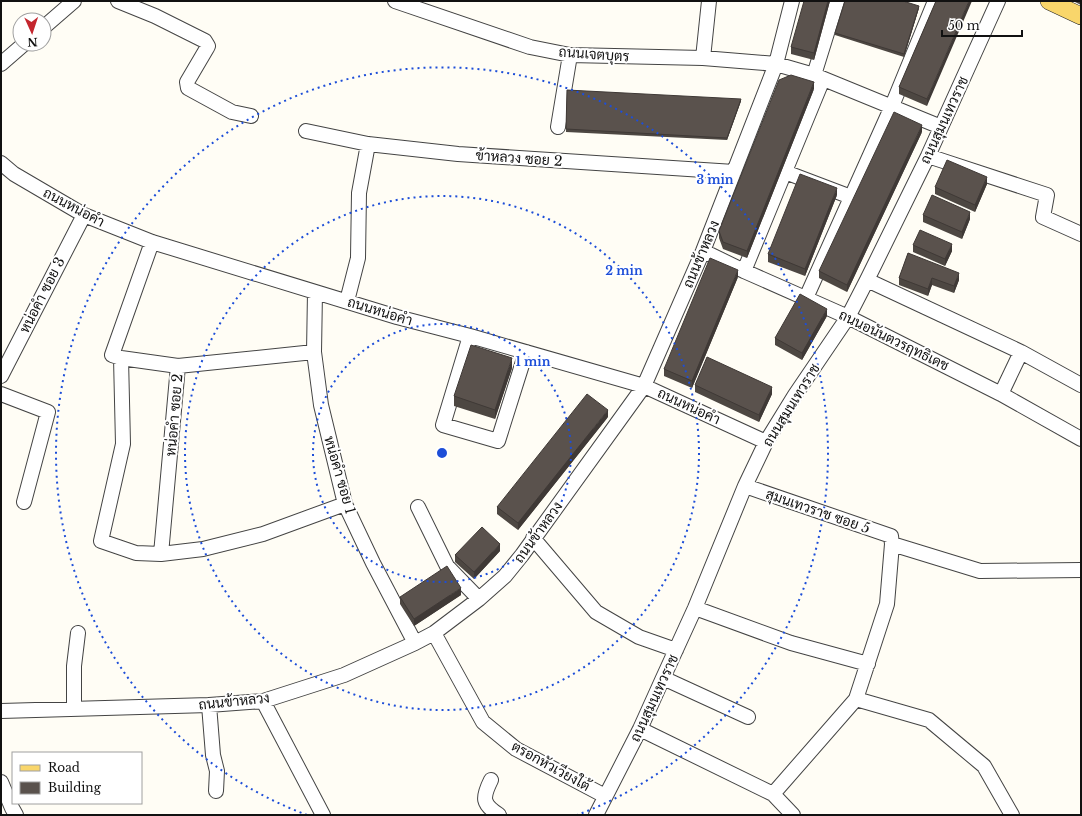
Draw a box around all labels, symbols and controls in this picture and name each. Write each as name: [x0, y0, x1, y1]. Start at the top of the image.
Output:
north arrow: [12, 12, 52, 52]
scale bar: [942, 12, 1022, 38]
text: 50 m: [948, 18, 980, 33]
text: N: [26, 35, 38, 49]
street label: ถนนเจตบุตร: [558, 43, 630, 66]
street label: ถนนสุมนเทวราช: [916, 73, 973, 167]
street label: ข้าหลวง ซอย 2: [475, 146, 563, 170]
text: 3 min: [696, 172, 734, 187]
street label: ถนนหน่อคำ: [40, 183, 108, 231]
street label: ถนนข้าหลวง: [679, 218, 723, 290]
street label: หน่อคำ ซอย 3: [15, 254, 69, 336]
text: 2 min: [605, 263, 643, 278]
street label: ถนนหน่อคำ: [345, 293, 415, 329]
street label: ถนนอนันตวรฤทธิเดช: [836, 305, 952, 375]
text: 1 min: [516, 354, 551, 369]
street label: ถนนสุมนเทวราช: [758, 360, 824, 450]
street label: หน่อคำ ซอย 2: [161, 373, 187, 457]
street label: ถนนหน่อคำ: [655, 384, 723, 428]
street label: หน่อคำ ซอย 1: [320, 434, 360, 516]
centre of rings: [435, 446, 449, 460]
street label: สุมนเทวราช ซอย 5: [763, 485, 873, 538]
street label: ถนนข้าหลวง: [510, 498, 566, 566]
street label: ถนนสุมนเทวราช: [626, 651, 683, 745]
street label: ถนนข้าหลวง: [197, 688, 271, 714]
street label: ตรอกหัวเวียงใต้: [508, 737, 594, 795]
legend: [12, 752, 142, 804]
text: Road: [48, 760, 80, 775]
text: Building: [48, 780, 102, 795]

